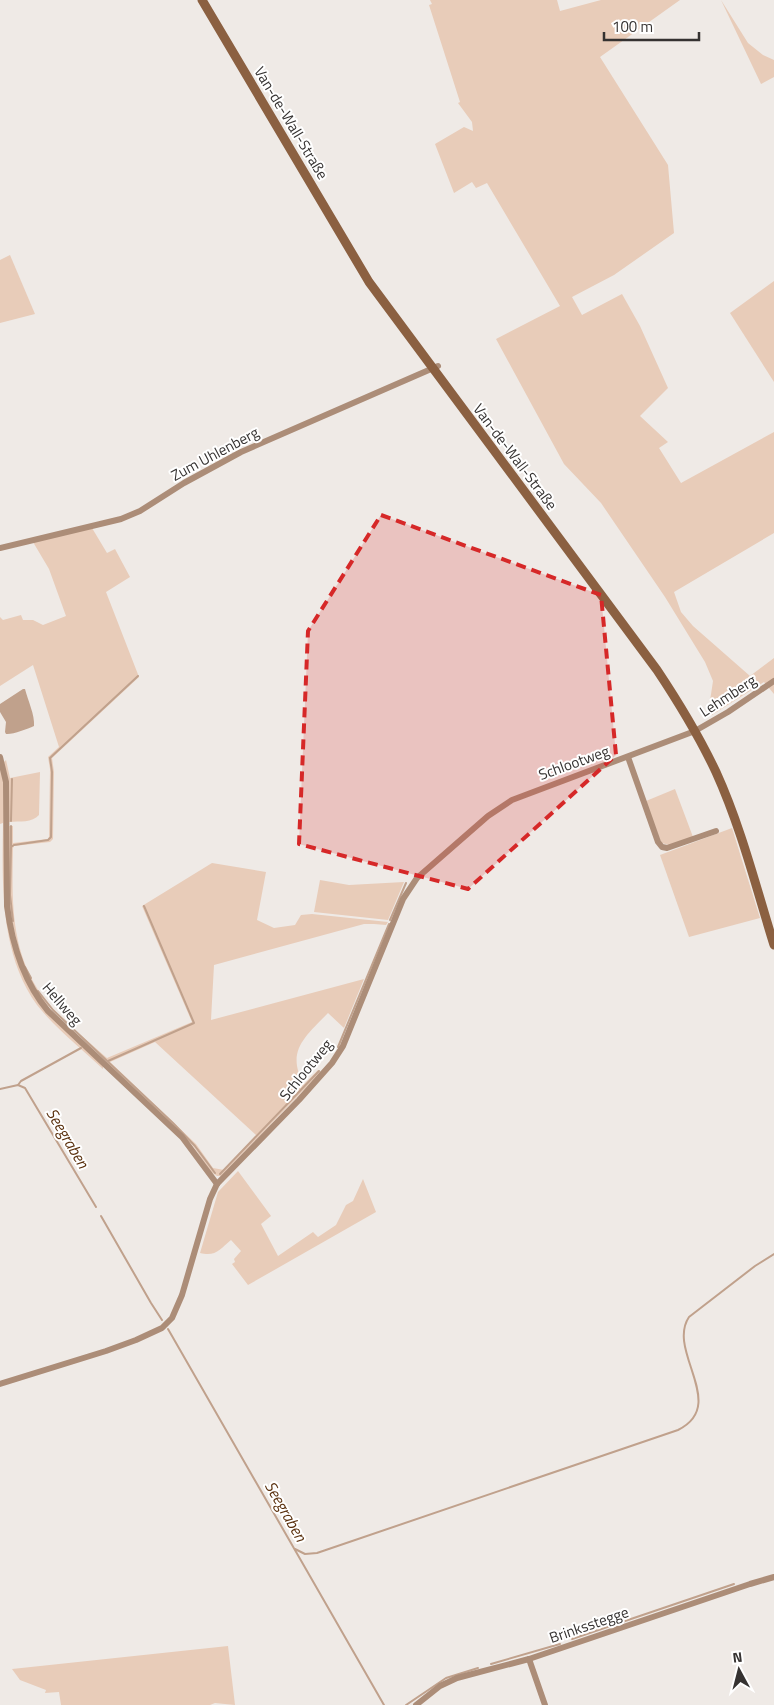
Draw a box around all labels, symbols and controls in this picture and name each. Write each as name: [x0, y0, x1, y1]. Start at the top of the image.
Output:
scale bar: [604, 10, 699, 42]
text: 100 m: [612, 15, 653, 38]
street label: Van-de-Wall-Straße: [249, 62, 334, 184]
street label: Van-de-Wall-Straße: [468, 399, 563, 515]
street label: Zum Uhlenberg: [167, 421, 263, 486]
street label: Lehmberg: [695, 668, 761, 723]
street label: Schlootweg: [535, 739, 613, 786]
street label: Hellweg: [37, 977, 88, 1031]
street label: Schlootweg: [273, 1034, 338, 1106]
water label: Seegraben: [41, 1103, 96, 1174]
water label: Seegraben: [259, 1476, 314, 1547]
street label: Brinksstegge: [546, 1600, 632, 1649]
north arrow: [714, 1645, 764, 1695]
text: N: [731, 1646, 743, 1668]

